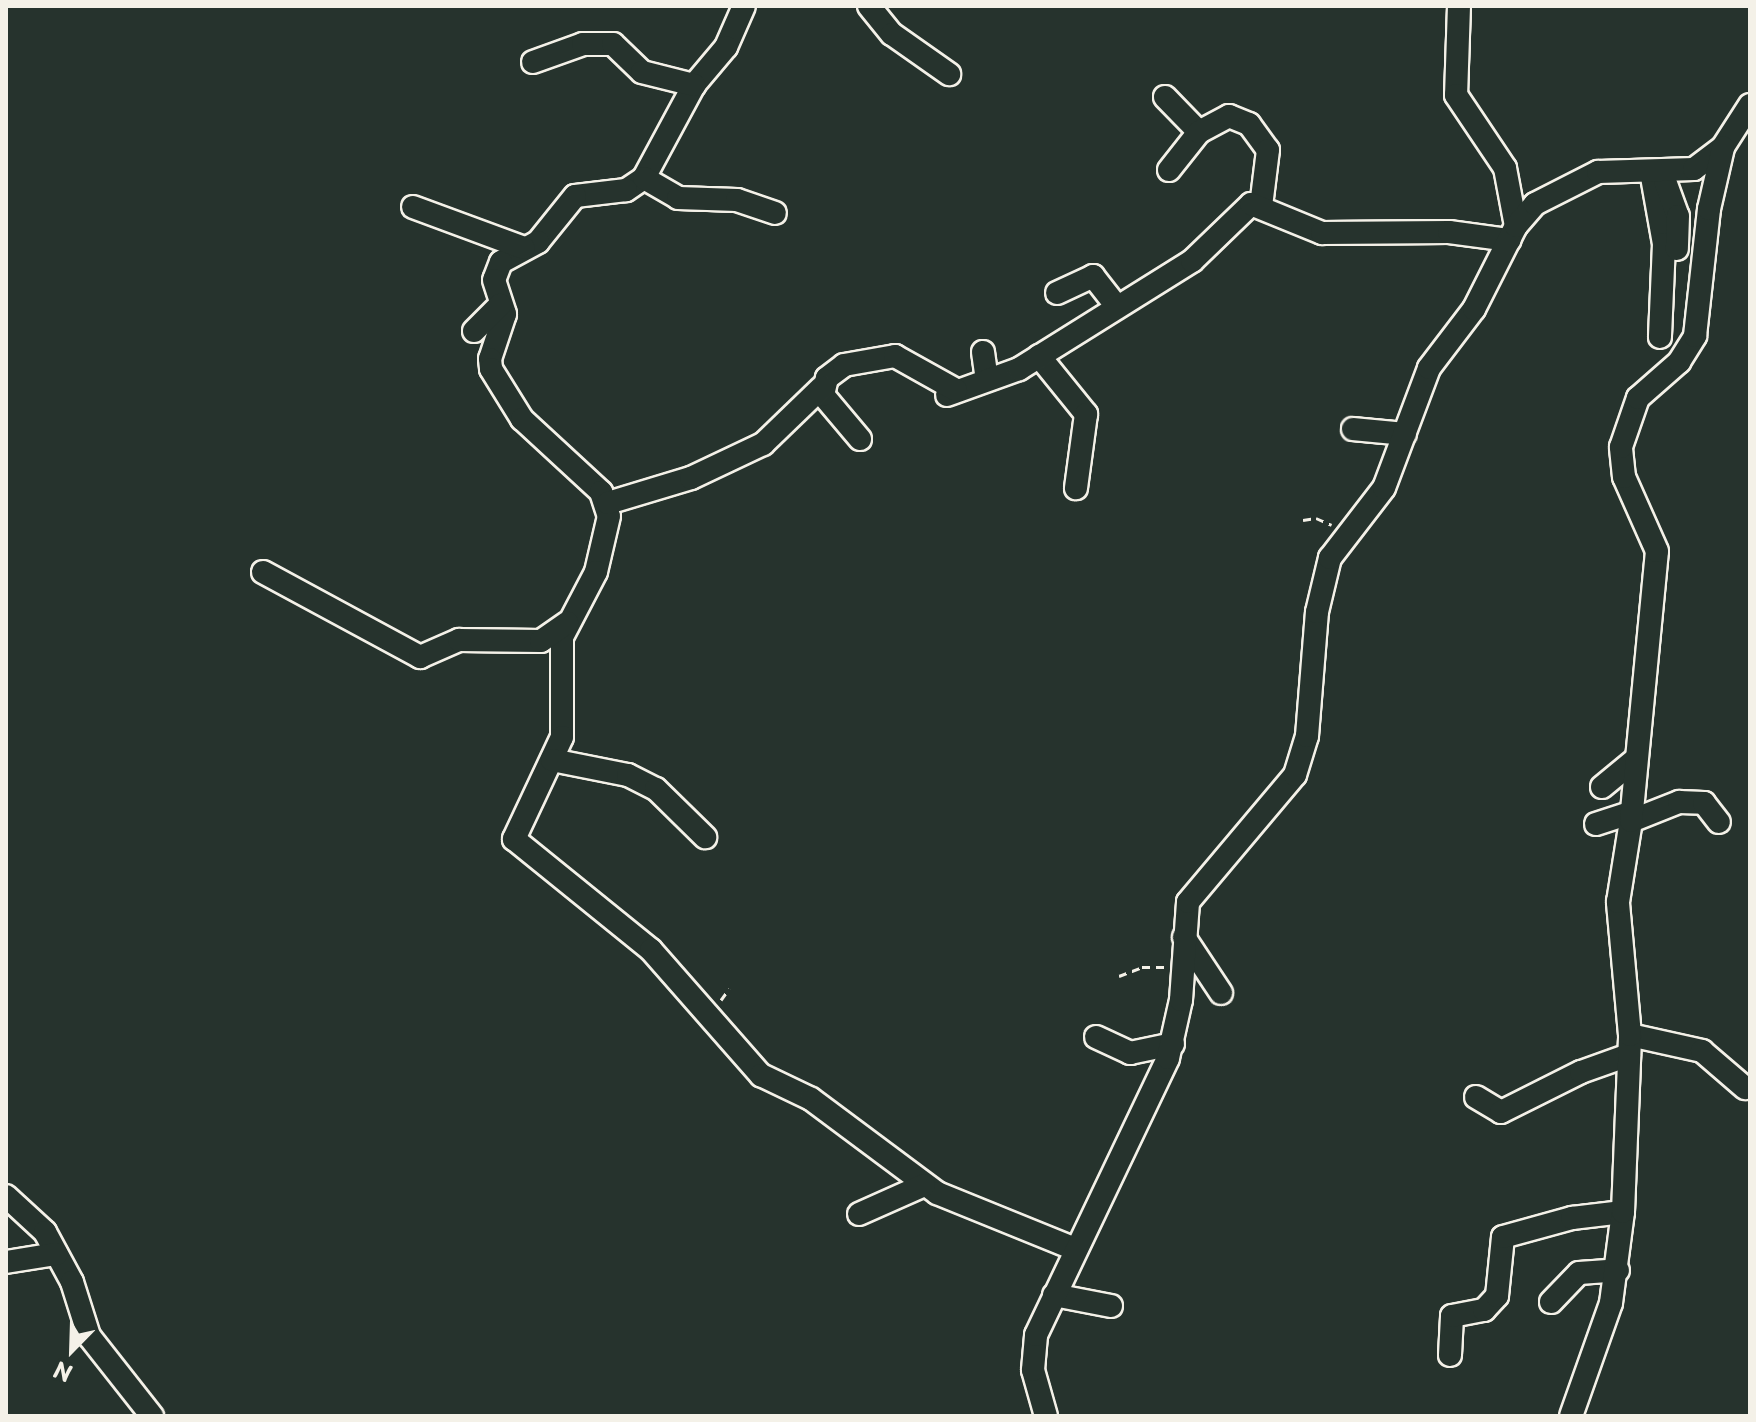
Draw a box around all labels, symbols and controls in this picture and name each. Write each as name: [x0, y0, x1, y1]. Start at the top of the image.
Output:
north arrow: [32, 1310, 112, 1390]
text: N: [48, 1354, 77, 1391]

